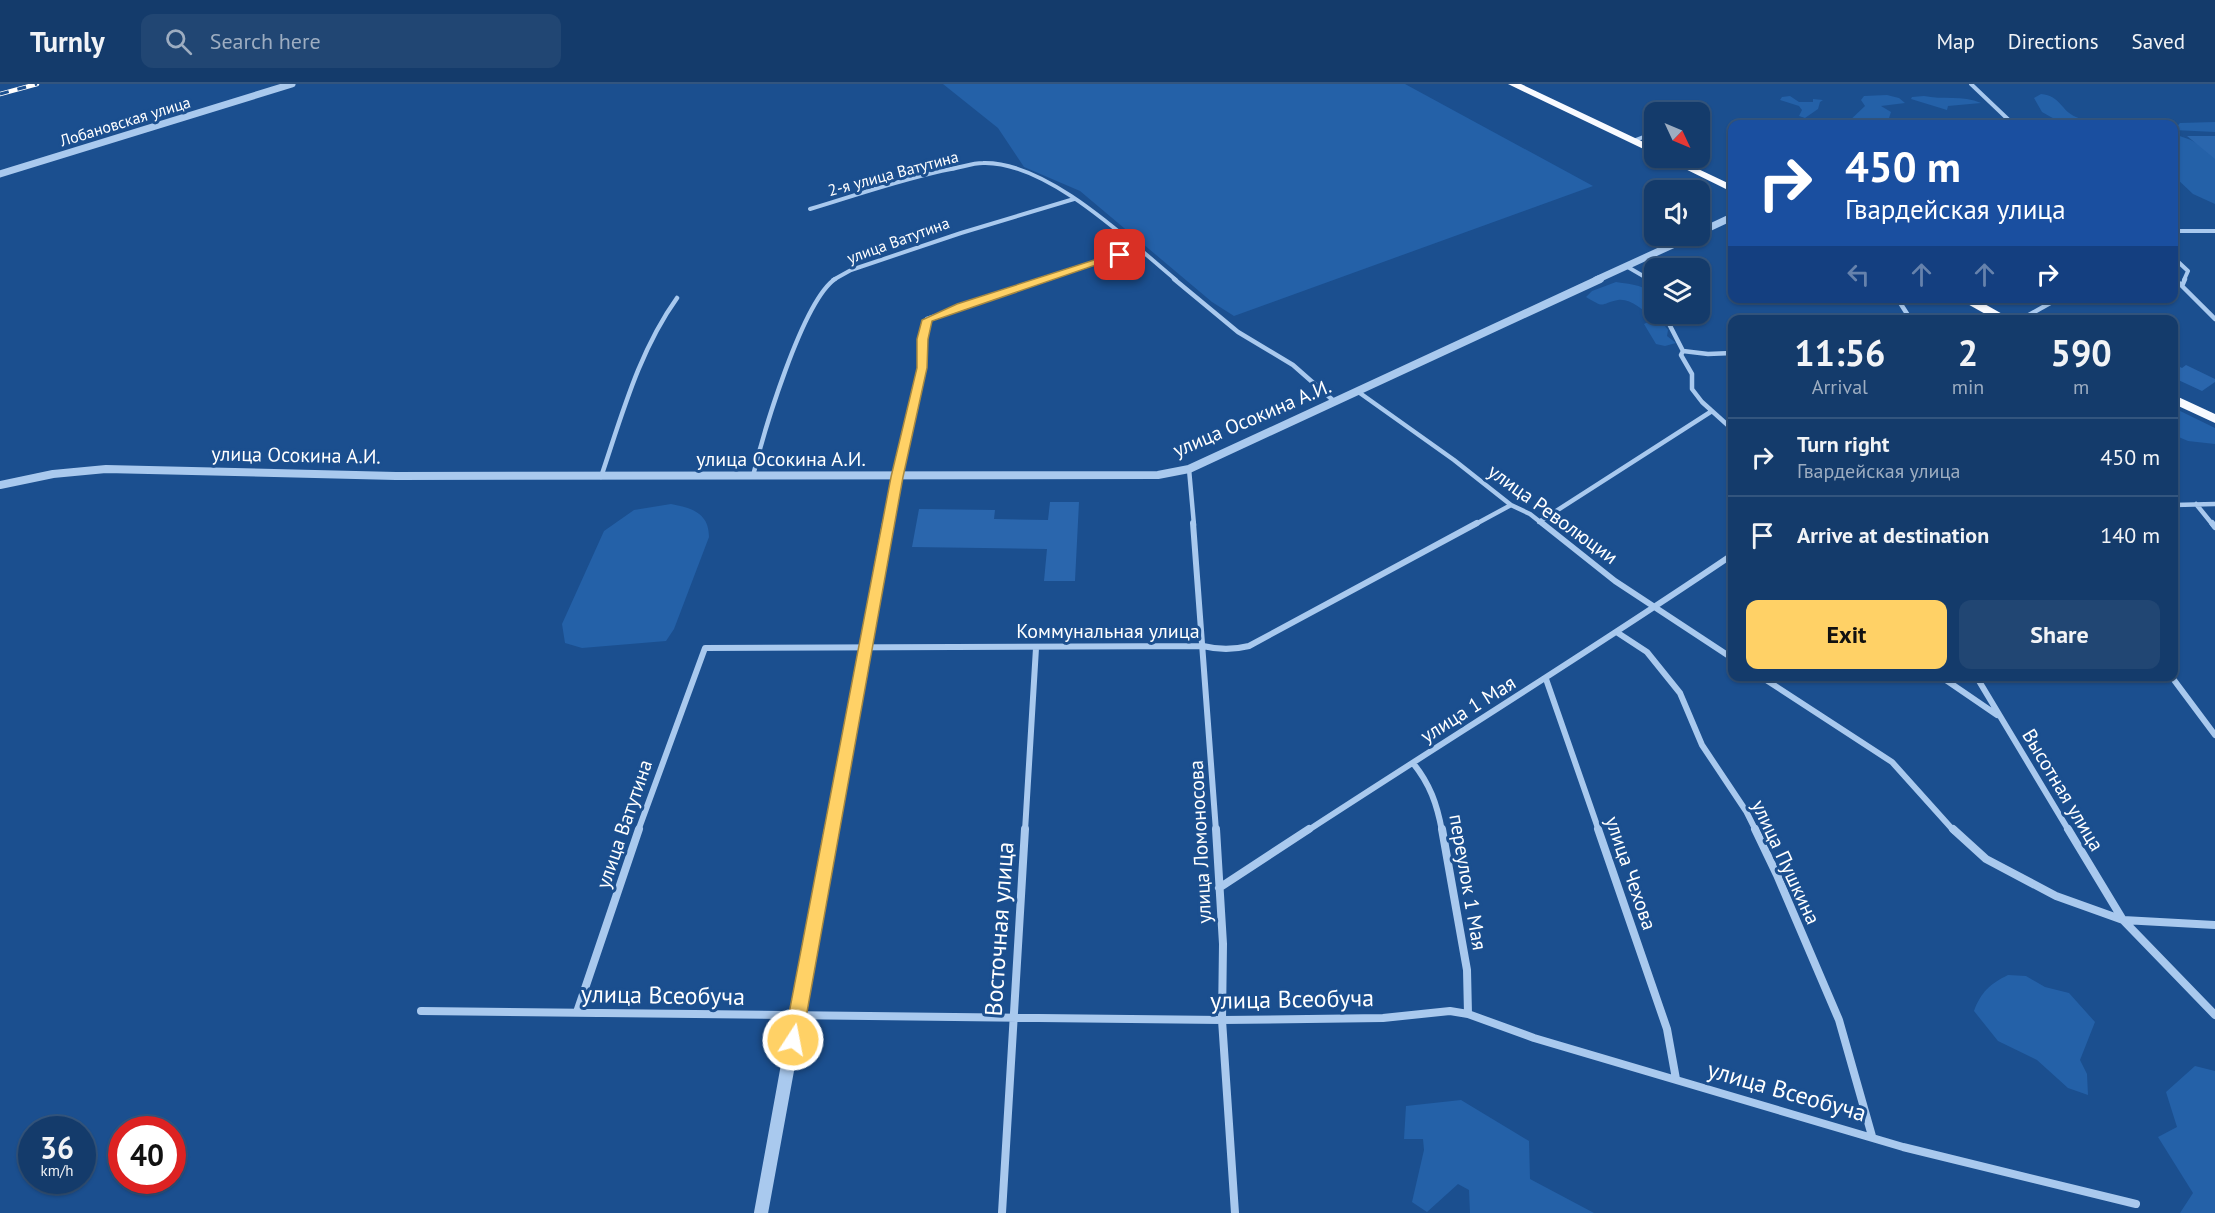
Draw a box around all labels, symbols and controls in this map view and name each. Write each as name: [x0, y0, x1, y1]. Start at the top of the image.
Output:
search box: [141, 14, 561, 68]
text: Turnly: [30, 23, 105, 60]
icon: search: [162, 25, 195, 58]
text: Search here: [210, 27, 321, 55]
text: Map: [1936, 28, 1975, 55]
text: Directions: [2008, 28, 2099, 55]
text: Saved: [2132, 28, 2185, 55]
street label: Лобановская улица: [56, 92, 193, 151]
north arrow: [1644, 102, 1710, 168]
map controls: [1644, 102, 1710, 324]
text: 450 m: [1845, 139, 1961, 194]
icon: right: [1746, 144, 1824, 222]
street label: 2-я улица Ватутина: [826, 146, 960, 200]
button: sound: [1644, 180, 1710, 246]
text: Гвардейская улица: [1845, 192, 2066, 226]
street label: улица Ватутина: [844, 212, 952, 268]
pin: [1094, 229, 1145, 280]
icon: arrive: [1103, 238, 1136, 271]
button: layers: [1644, 258, 1710, 324]
icon: left: [1842, 258, 1875, 291]
icon: ahead: [1905, 258, 1938, 291]
icon: ahead: [1968, 258, 2001, 291]
icon: right: [2031, 258, 2064, 291]
text: 11:56: [1794, 329, 1886, 376]
text: 2: [1958, 329, 1978, 376]
text: 590: [2051, 329, 2112, 376]
street label: улица Осокина А.И.: [1169, 373, 1335, 463]
text: Arrival: [1812, 374, 1868, 400]
text: min: [1952, 374, 1984, 400]
text: m: [2073, 374, 2089, 400]
text: Turn right: [1797, 430, 1889, 458]
street label: улица Осокина А.И.: [211, 441, 381, 469]
icon: right: [1746, 441, 1779, 474]
text: 450 m: [2100, 443, 2160, 471]
street label: улица Осокина А.И.: [696, 446, 866, 472]
street label: улица Революции: [1483, 458, 1623, 570]
text: Гвардейская улица: [1797, 458, 1960, 484]
icon: arrive: [1746, 519, 1779, 552]
text: Arrive at destination: [1797, 521, 1989, 549]
text: 140 m: [2100, 521, 2160, 549]
button: Exit: [1746, 600, 1947, 669]
button: Share: [1959, 600, 2160, 669]
street label: Коммунальная улица: [1016, 618, 1200, 644]
street label: улица 1 Мая: [1415, 669, 1521, 749]
street label: Высотная улица: [2016, 724, 2110, 856]
street label: улица Ватутина: [590, 756, 658, 892]
street label: улица Ломоносова: [1183, 760, 1217, 924]
street label: улица Пушкина: [1746, 795, 1826, 929]
street label: переулок 1 Мая: [1443, 812, 1493, 952]
street label: улица Чехова: [1599, 813, 1663, 933]
street label: Восточная улица: [977, 841, 1021, 1017]
street label: улица Всеобуча: [581, 978, 745, 1012]
street label: улица Всеобуча: [1210, 982, 1374, 1016]
position arrow: [761, 1008, 825, 1072]
street label: улица Всеобуча: [1704, 1053, 1870, 1129]
speed limit sign: 40: [108, 1116, 186, 1194]
text: 36: [40, 1128, 74, 1167]
text: km/h: [41, 1161, 73, 1180]

